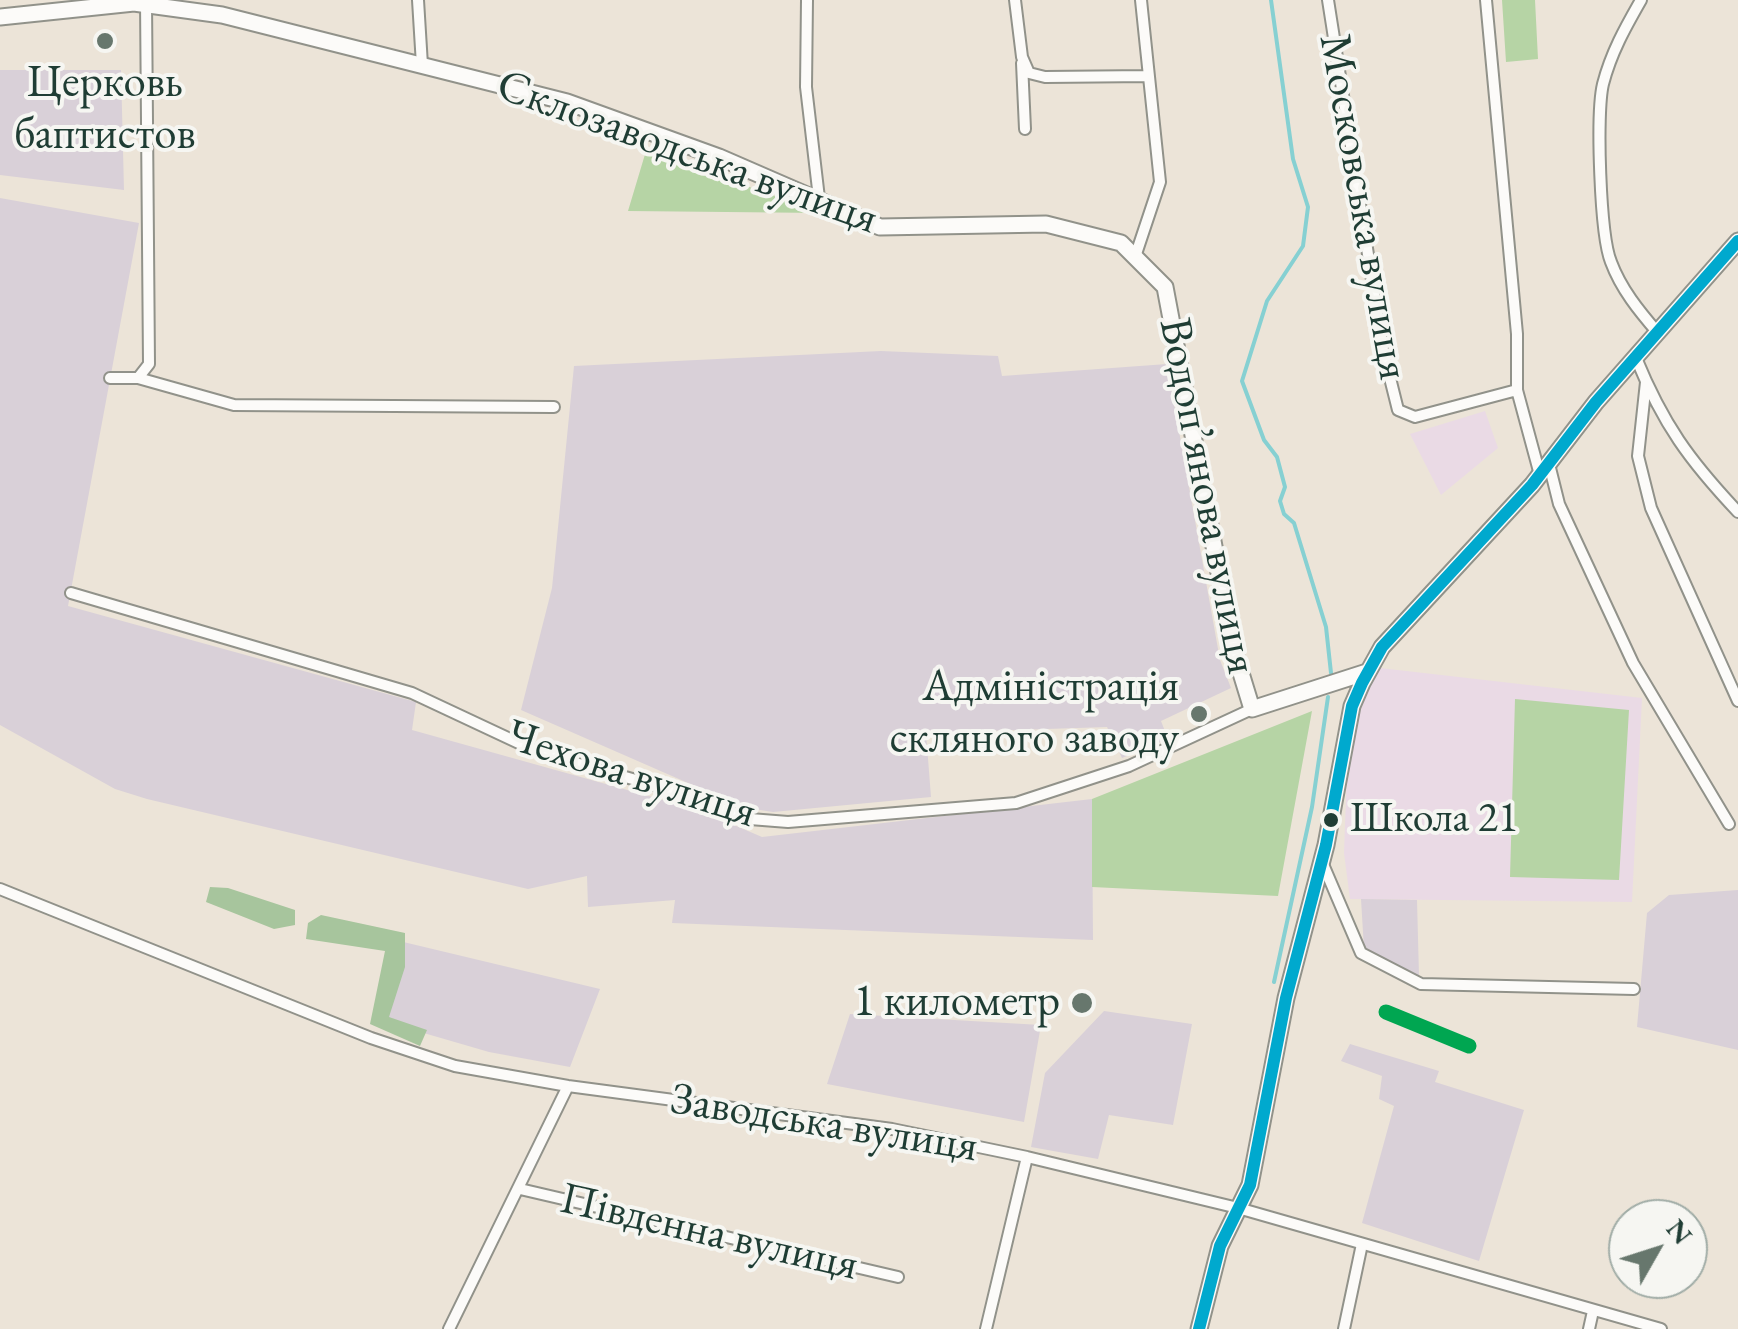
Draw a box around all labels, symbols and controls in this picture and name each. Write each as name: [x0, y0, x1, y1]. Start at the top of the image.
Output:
marker: Церковь баптистов: [94, 30, 116, 52]
street label: Московська вулиця: [1306, 30, 1420, 384]
place label: Церковь баптистов: [14, 57, 196, 163]
street label: Склозаводська вулиця: [489, 59, 885, 247]
street label: Водоп’янова вулиця: [1146, 313, 1268, 679]
place label: Адміністрація скляного заводу: [890, 661, 1179, 767]
marker: Адміністрація скляного заводу: [1188, 703, 1210, 725]
street label: Чехова вулиця: [499, 709, 763, 841]
place label: Школа 21: [1350, 795, 1518, 845]
marker: Школа 21: [1321, 810, 1341, 830]
place label: 1 километр: [853, 976, 1060, 1030]
marker: 1 километр: [1069, 990, 1095, 1016]
street label: Заводська вулиця: [667, 1073, 981, 1175]
street label: Південна вулиця: [555, 1172, 863, 1294]
north arrow: [1608, 1199, 1708, 1299]
text: N: [1659, 1211, 1701, 1252]

